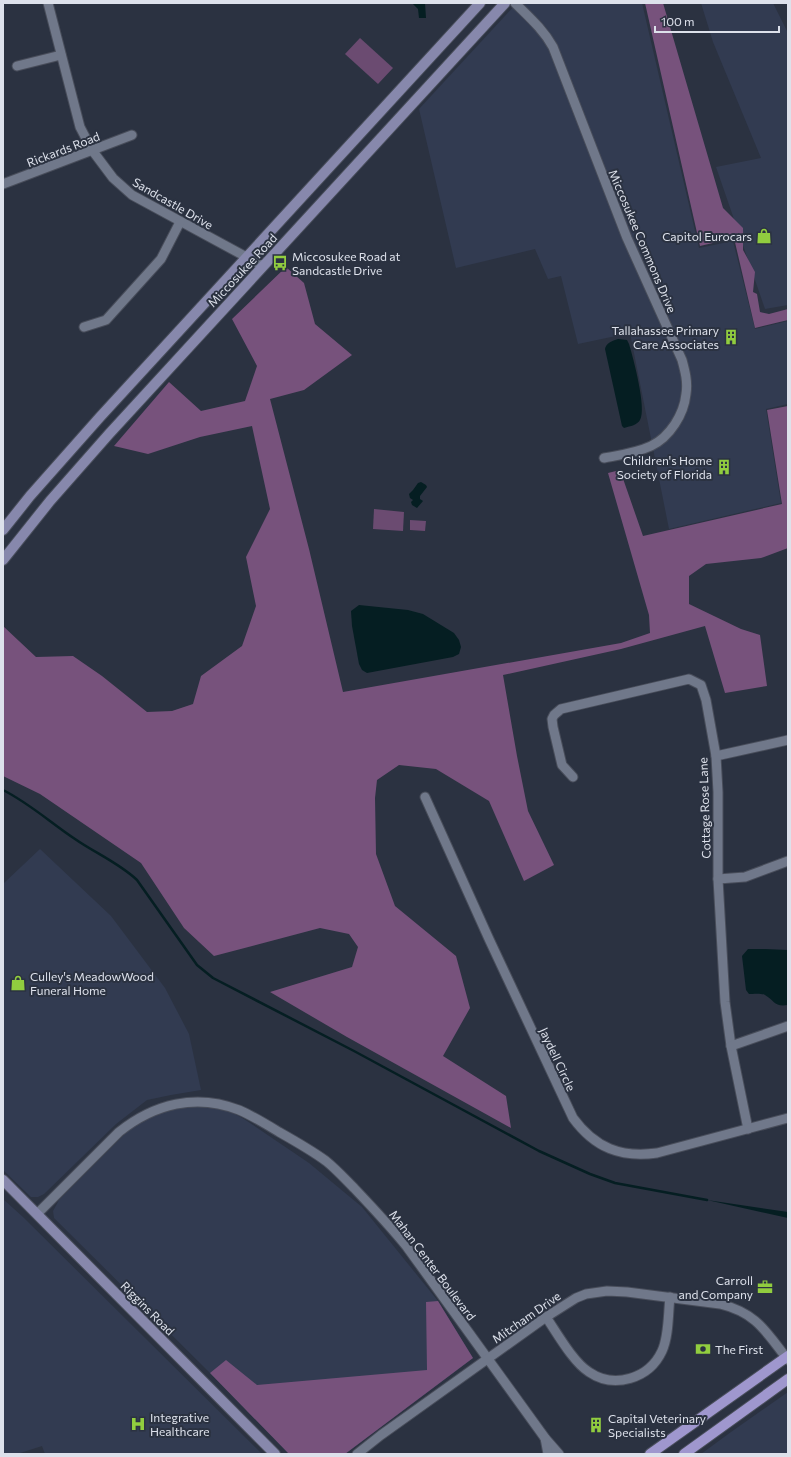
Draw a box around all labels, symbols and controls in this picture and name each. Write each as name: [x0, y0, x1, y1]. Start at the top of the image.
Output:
scale bar: [655, 8, 779, 34]
text: 100 m: [661, 14, 695, 28]
street label: Rickards Road: [24, 129, 102, 169]
street label: Miccosukee Commons Drive: [606, 167, 680, 315]
street label: Sandcastle Drive: [130, 174, 216, 232]
shop icon: Capitol Eurocars: [755, 227, 773, 245]
place label: Capitol Eurocars: [662, 229, 752, 243]
street label: Miccosukee Road: [205, 230, 280, 309]
place label: Miccosukee Road at Sandcastle Drive: [292, 249, 400, 277]
bus stop icon: Miccosukee Road at Sandcastle Drive: [271, 254, 289, 272]
place label: Tallahassee Primary Care Associates: [612, 323, 719, 351]
building icon: Tallahassee Primary Care Associates: [722, 328, 740, 346]
place label: Children's Home Society of Florida: [617, 453, 712, 481]
building icon: Children's Home Society of Florida: [715, 458, 733, 476]
street label: Cottage Rose Lane: [695, 757, 713, 859]
place label: Culley's MeadowWood Funeral Home: [30, 969, 154, 997]
shop icon: Culley's MeadowWood Funeral Home: [9, 974, 27, 992]
street label: Jaydell Circle: [536, 1025, 579, 1093]
street label: Mahan Center Boulevard: [387, 1207, 479, 1323]
place label: Carroll and Company: [678, 1273, 753, 1301]
street label: Riggins Road: [118, 1278, 178, 1338]
office icon: Carroll and Company: [756, 1278, 774, 1296]
street label: Mitcham Drive: [489, 1288, 563, 1346]
bank icon: The First: [694, 1340, 712, 1358]
place label: The First: [715, 1342, 763, 1356]
place label: Integrative Healthcare: [150, 1410, 210, 1438]
place label: Capital Veterinary Specialists: [608, 1411, 706, 1439]
hospital icon: Integrative Healthcare: [129, 1415, 147, 1433]
building icon: Capital Veterinary Specialists: [587, 1416, 605, 1434]

